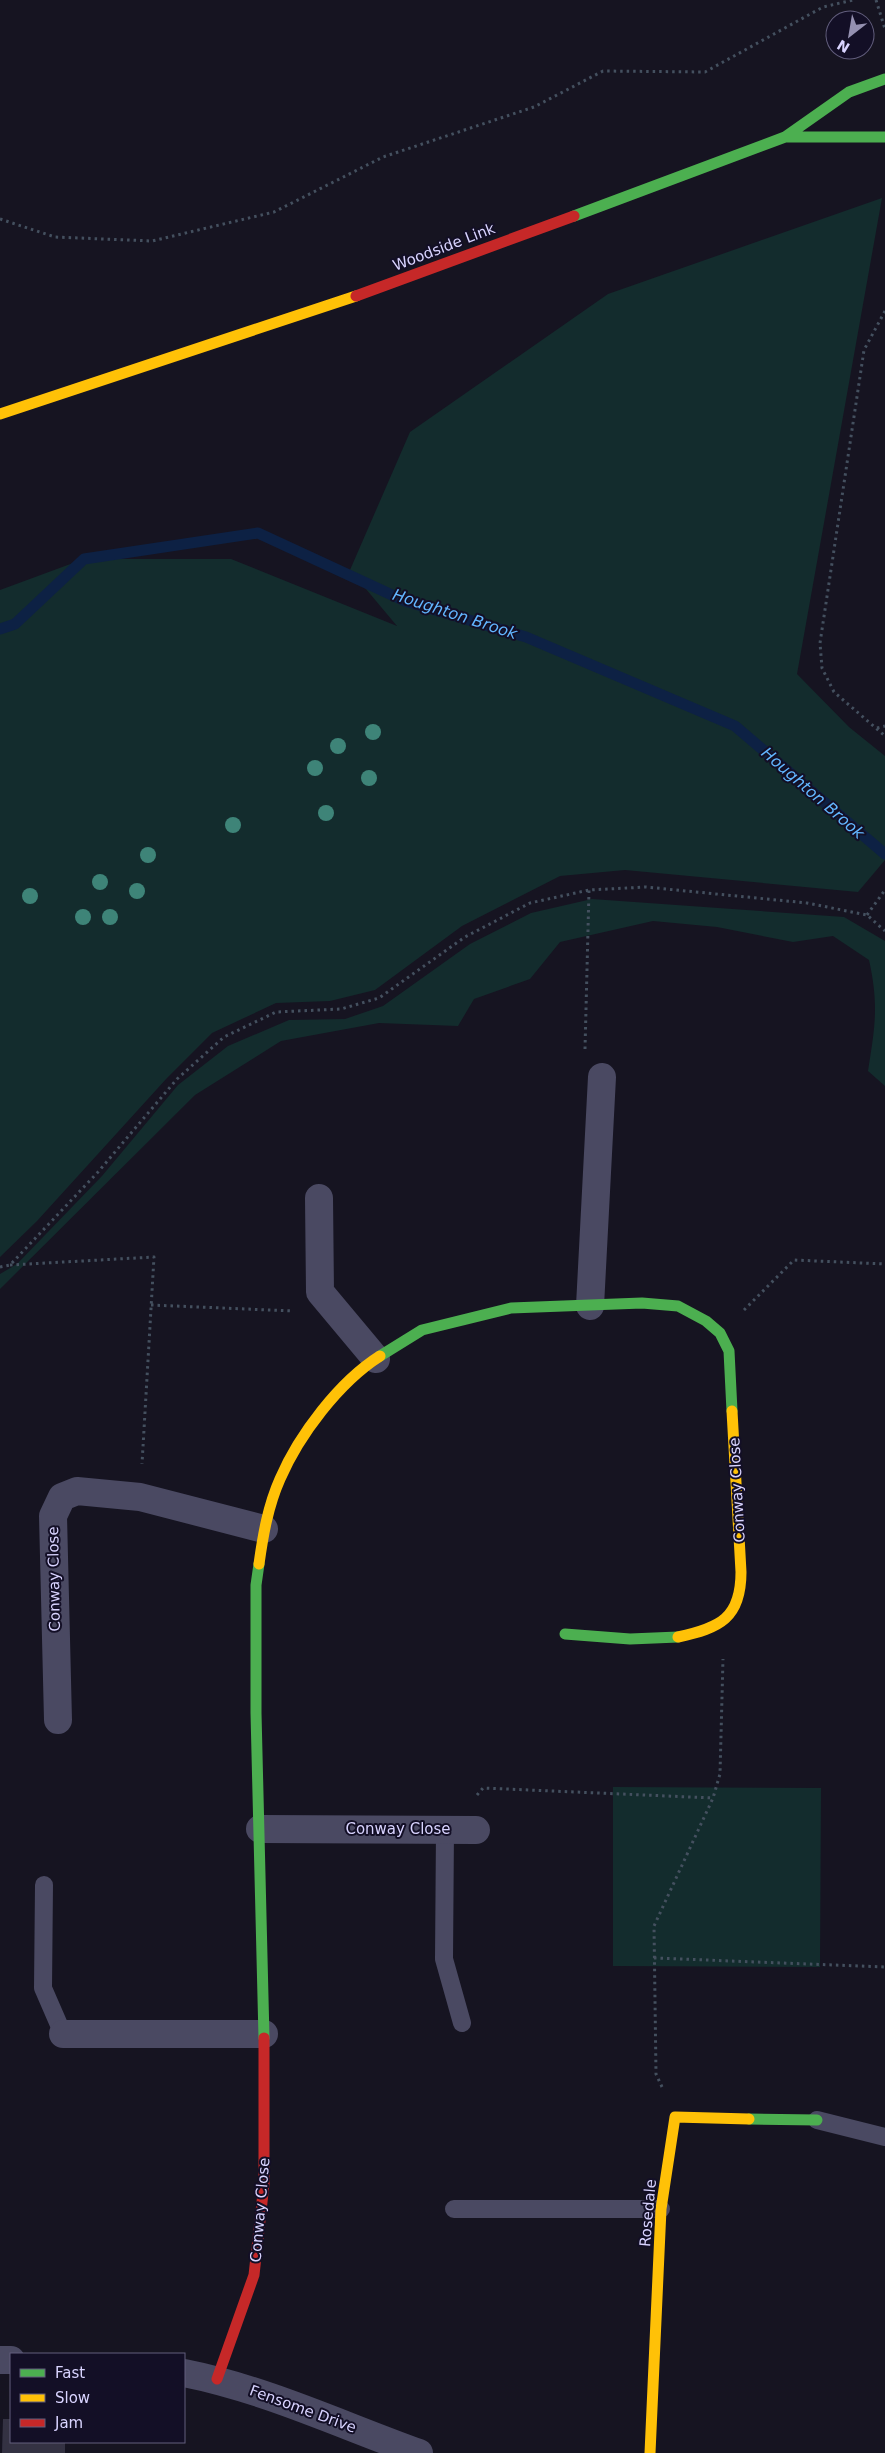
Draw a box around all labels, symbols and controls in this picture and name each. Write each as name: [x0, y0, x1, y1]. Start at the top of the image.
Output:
north arrow: [825, 10, 875, 60]
text: N: [834, 36, 852, 56]
street label: Woodside Link: [390, 219, 498, 275]
water label: Houghton Brook: [390, 585, 520, 643]
water label: Houghton Brook: [758, 743, 869, 843]
street label: Conway Close: [725, 1437, 749, 1543]
street label: Conway Close: [44, 1526, 64, 1632]
street label: Conway Close: [345, 1820, 451, 1838]
street label: Conway Close: [246, 2157, 274, 2263]
street label: Rosedale: [636, 2178, 660, 2248]
legend: [10, 2353, 185, 2443]
text: Fast: [55, 2364, 85, 2382]
street label: Fensome Drive: [247, 2381, 359, 2437]
text: Slow: [55, 2389, 90, 2407]
text: Jam: [54, 2414, 83, 2432]

